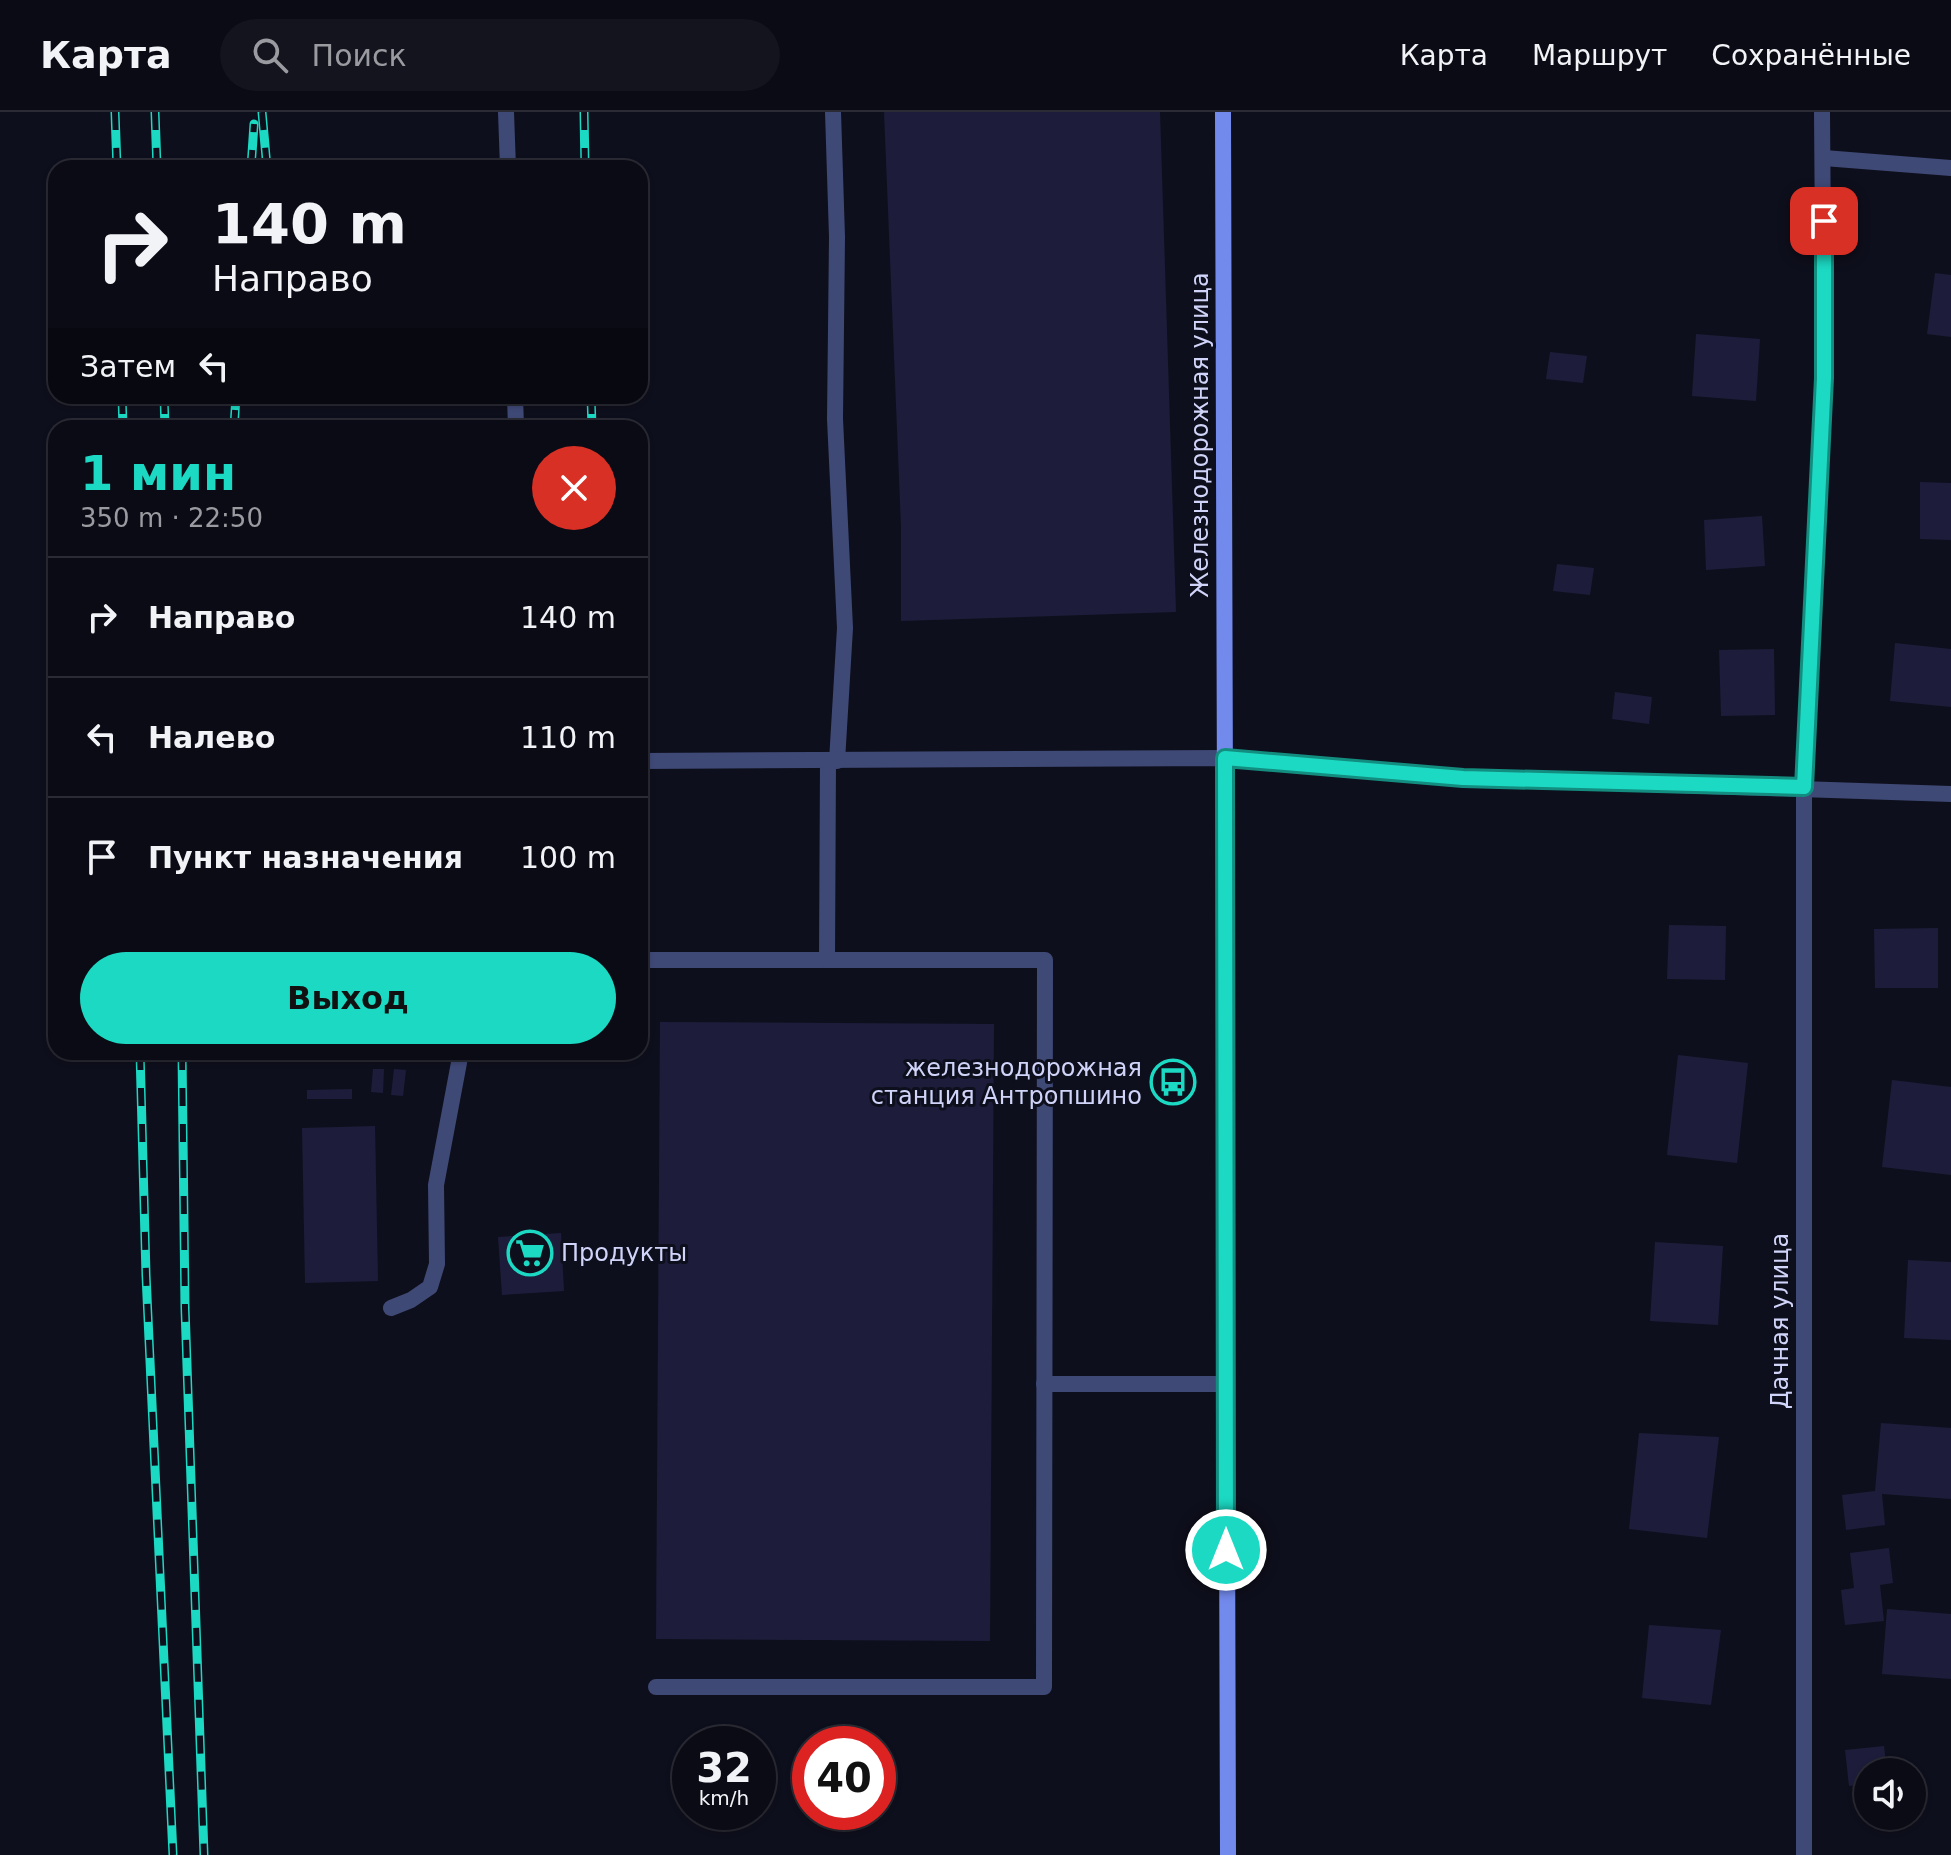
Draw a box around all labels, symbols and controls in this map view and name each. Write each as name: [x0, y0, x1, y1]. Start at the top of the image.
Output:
search box: [220, 19, 780, 91]
text: Карта: [40, 33, 172, 77]
icon: search: [248, 33, 292, 77]
text: Поиск: [312, 38, 407, 73]
text: Карта: [1400, 39, 1488, 72]
text: Маршрут: [1532, 39, 1667, 72]
text: Сохранённые: [1711, 39, 1911, 72]
pin: [1790, 187, 1858, 255]
text: 140 m: [212, 191, 407, 256]
icon: right: [80, 192, 184, 296]
icon: arrive: [1802, 199, 1846, 243]
text: Направо: [212, 258, 373, 299]
street label: Железнодорожная улица: [1186, 272, 1214, 598]
icon: left: [192, 344, 236, 388]
text: Затем: [80, 349, 176, 384]
text: 1 мин: [80, 445, 236, 501]
button: close: [532, 446, 616, 530]
text: 350 m · 22:50: [80, 503, 263, 533]
icon: right: [80, 595, 124, 639]
text: Направо: [148, 600, 295, 635]
text: 140 m: [520, 600, 616, 635]
icon: left: [80, 715, 124, 759]
text: Налево: [148, 720, 275, 755]
text: 110 m: [520, 720, 616, 755]
icon: arrive: [80, 835, 124, 879]
text: Пункт назначения: [148, 840, 463, 875]
text: 100 m: [520, 840, 616, 875]
button: Выход: [80, 952, 616, 1044]
place label: железнодорожная станция Антропшино: [871, 1054, 1142, 1110]
bus stop icon: железнодорожная станция Антропшино: [1149, 1058, 1197, 1106]
supermarket icon: Продукты: [506, 1229, 554, 1277]
street label: Дачная улица: [1766, 1233, 1794, 1409]
place label: Продукты: [561, 1239, 687, 1267]
position arrow: [1184, 1508, 1268, 1592]
speed limit sign: 40: [792, 1726, 896, 1830]
text: 32: [696, 1745, 752, 1791]
map controls: [1854, 1758, 1926, 1830]
button: sound: [1854, 1758, 1926, 1830]
text: km/h: [699, 1786, 749, 1810]

